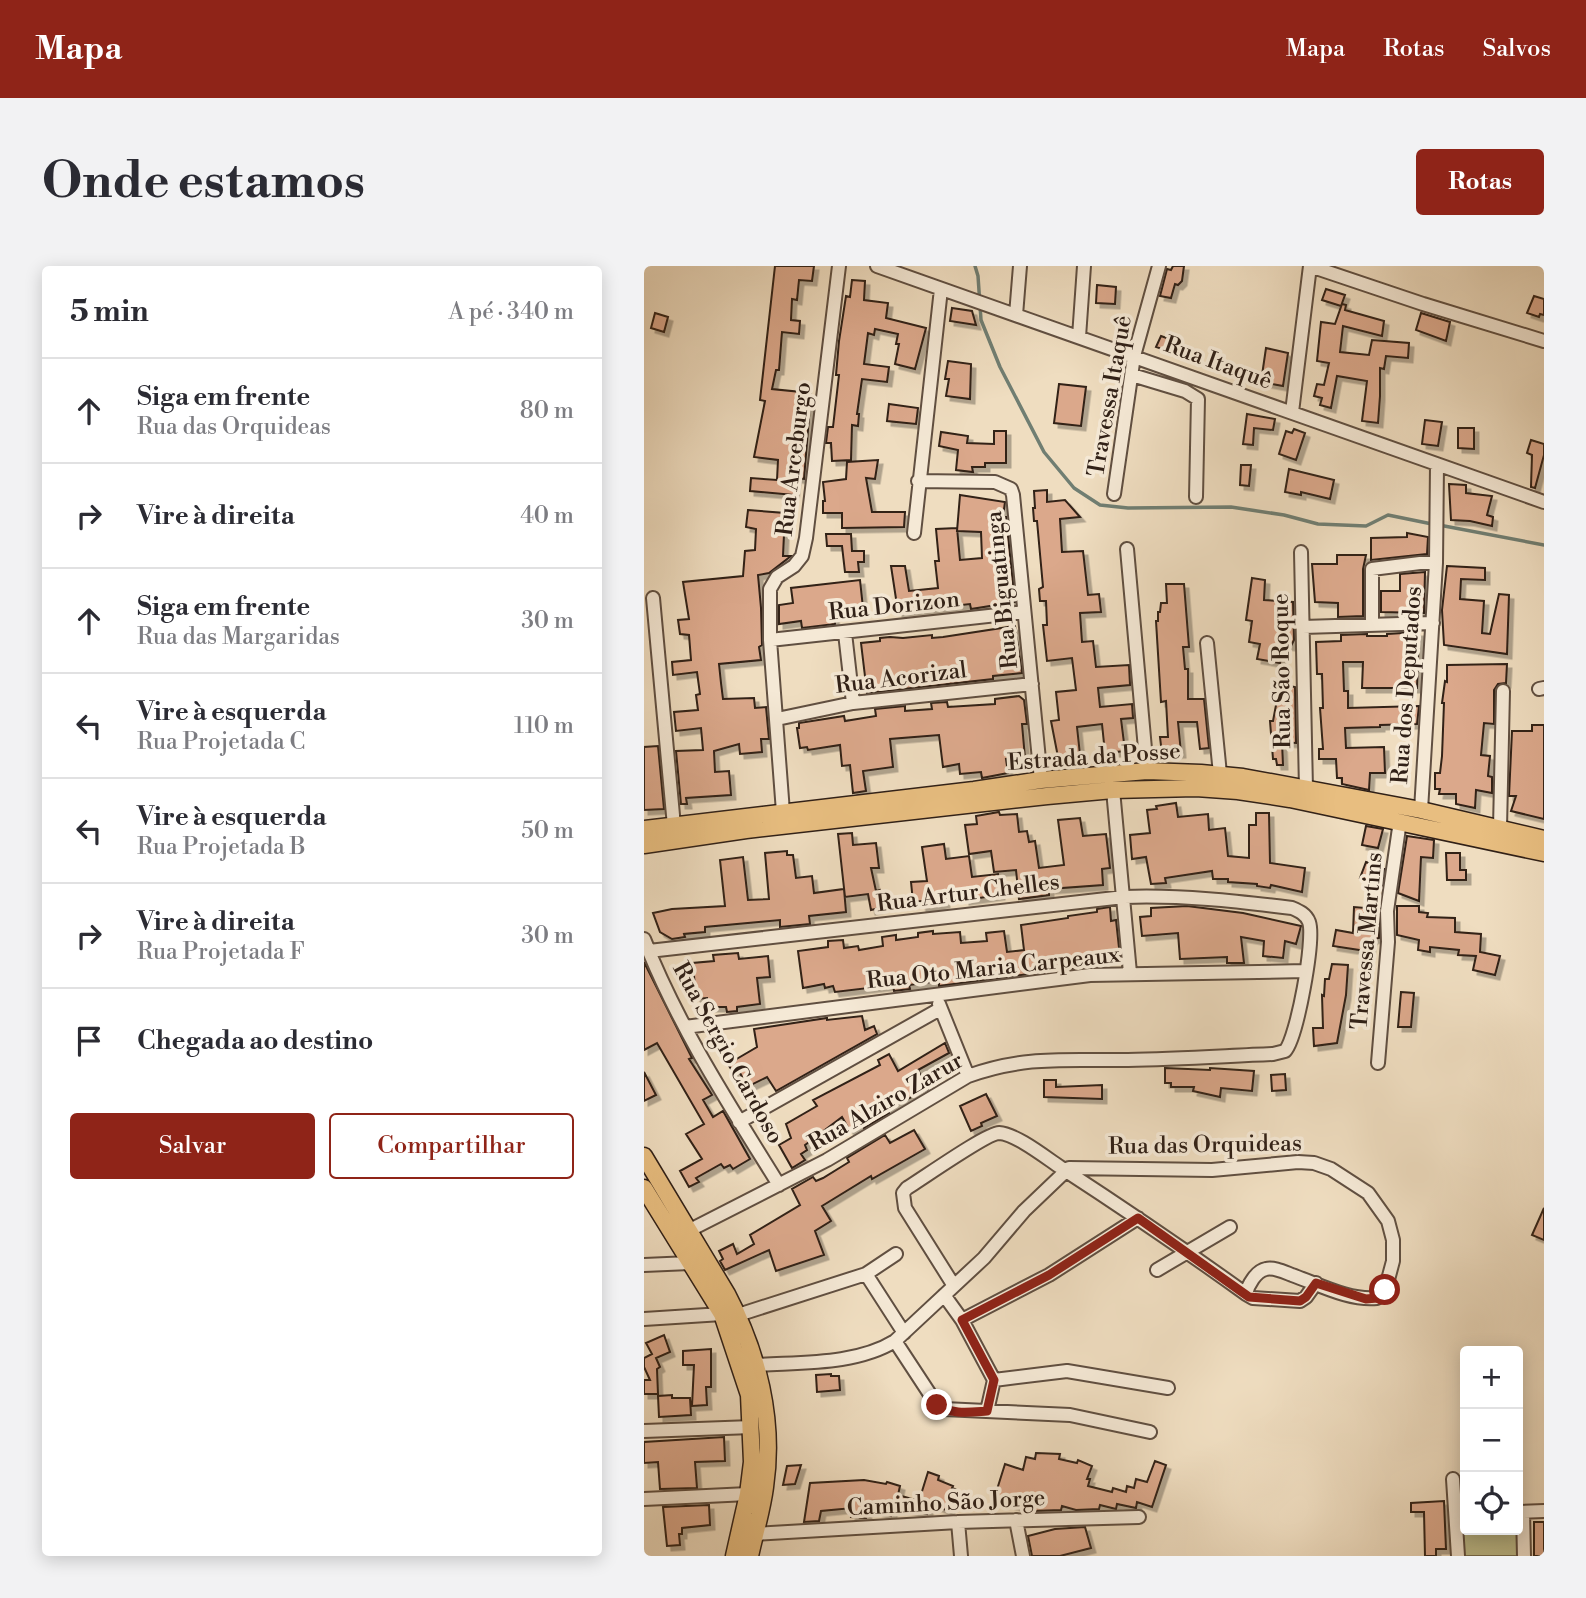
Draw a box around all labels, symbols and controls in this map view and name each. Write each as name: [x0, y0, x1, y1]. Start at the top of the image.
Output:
text: Mapa: [35, 29, 122, 70]
text: Mapa: [1286, 34, 1345, 64]
text: Rotas: [1383, 34, 1444, 64]
text: Salvos: [1482, 34, 1551, 64]
button: Rotas: [1416, 149, 1544, 215]
text: Onde estamos: [42, 152, 365, 213]
text: 5 min: [70, 293, 149, 331]
text: A pé · 340 m: [448, 298, 574, 326]
street label: Travessa Itaquê: [1082, 313, 1138, 479]
street label: Rua Itaquê: [1160, 330, 1276, 396]
street label: Rua Arceburgo: [771, 380, 817, 538]
text: Siga em frente: [137, 381, 310, 413]
icon: ahead: [70, 392, 108, 430]
text: 80 m: [520, 397, 574, 425]
text: Rua das Orquideas: [137, 413, 331, 441]
icon: right: [70, 497, 108, 535]
text: Vire à direita: [137, 500, 295, 532]
text: 40 m: [520, 502, 574, 530]
street label: Rua Biguatinga: [980, 509, 1024, 670]
street label: Rua Dorizon: [827, 585, 961, 627]
street label: Rua dos Deputados: [1386, 585, 1428, 785]
text: Siga em frente: [137, 591, 310, 623]
street label: Rua São Roque: [1267, 593, 1297, 749]
icon: ahead: [70, 602, 108, 640]
text: 30 m: [521, 607, 574, 635]
text: Rua das Margaridas: [137, 623, 340, 651]
street label: Rua Acorizal: [834, 656, 969, 700]
text: Vire à esquerda: [137, 696, 327, 728]
icon: left: [70, 707, 108, 745]
text: 110 m: [514, 712, 574, 740]
text: Rua Projetada C: [137, 728, 305, 756]
street label: Estrada da Posse: [1006, 737, 1182, 777]
text: Vire à esquerda: [137, 801, 327, 833]
icon: left: [70, 812, 108, 850]
text: 50 m: [521, 817, 574, 845]
text: Rua Projetada B: [137, 833, 306, 861]
street label: Travessa Martins: [1345, 851, 1389, 1031]
street label: Rua Artur Chelles: [875, 868, 1061, 918]
text: Vire à direita: [137, 906, 295, 938]
icon: right: [70, 917, 108, 955]
text: 30 m: [521, 922, 574, 950]
text: Rua Projetada F: [137, 938, 305, 966]
street label: Rua Oto Maria Carpeaux: [865, 941, 1121, 995]
street label: Rua Sergio Cardoso: [666, 957, 790, 1149]
icon: arrive: [70, 1022, 108, 1060]
text: Chegada ao destino: [137, 1025, 373, 1057]
street label: Rua Alziro Zarur: [804, 1046, 968, 1158]
button: Salvar: [70, 1113, 315, 1179]
button: Compartilhar: [329, 1113, 574, 1179]
street label: Rua das Orquideas: [1108, 1129, 1302, 1161]
route start: [1369, 1274, 1400, 1305]
map controls: [1460, 1346, 1523, 1535]
button: +: [1460, 1346, 1523, 1409]
route end: [921, 1389, 952, 1420]
button: −: [1460, 1409, 1523, 1472]
button: locate: [1460, 1472, 1523, 1535]
street label: Caminho São Jorge: [846, 1484, 1046, 1522]

